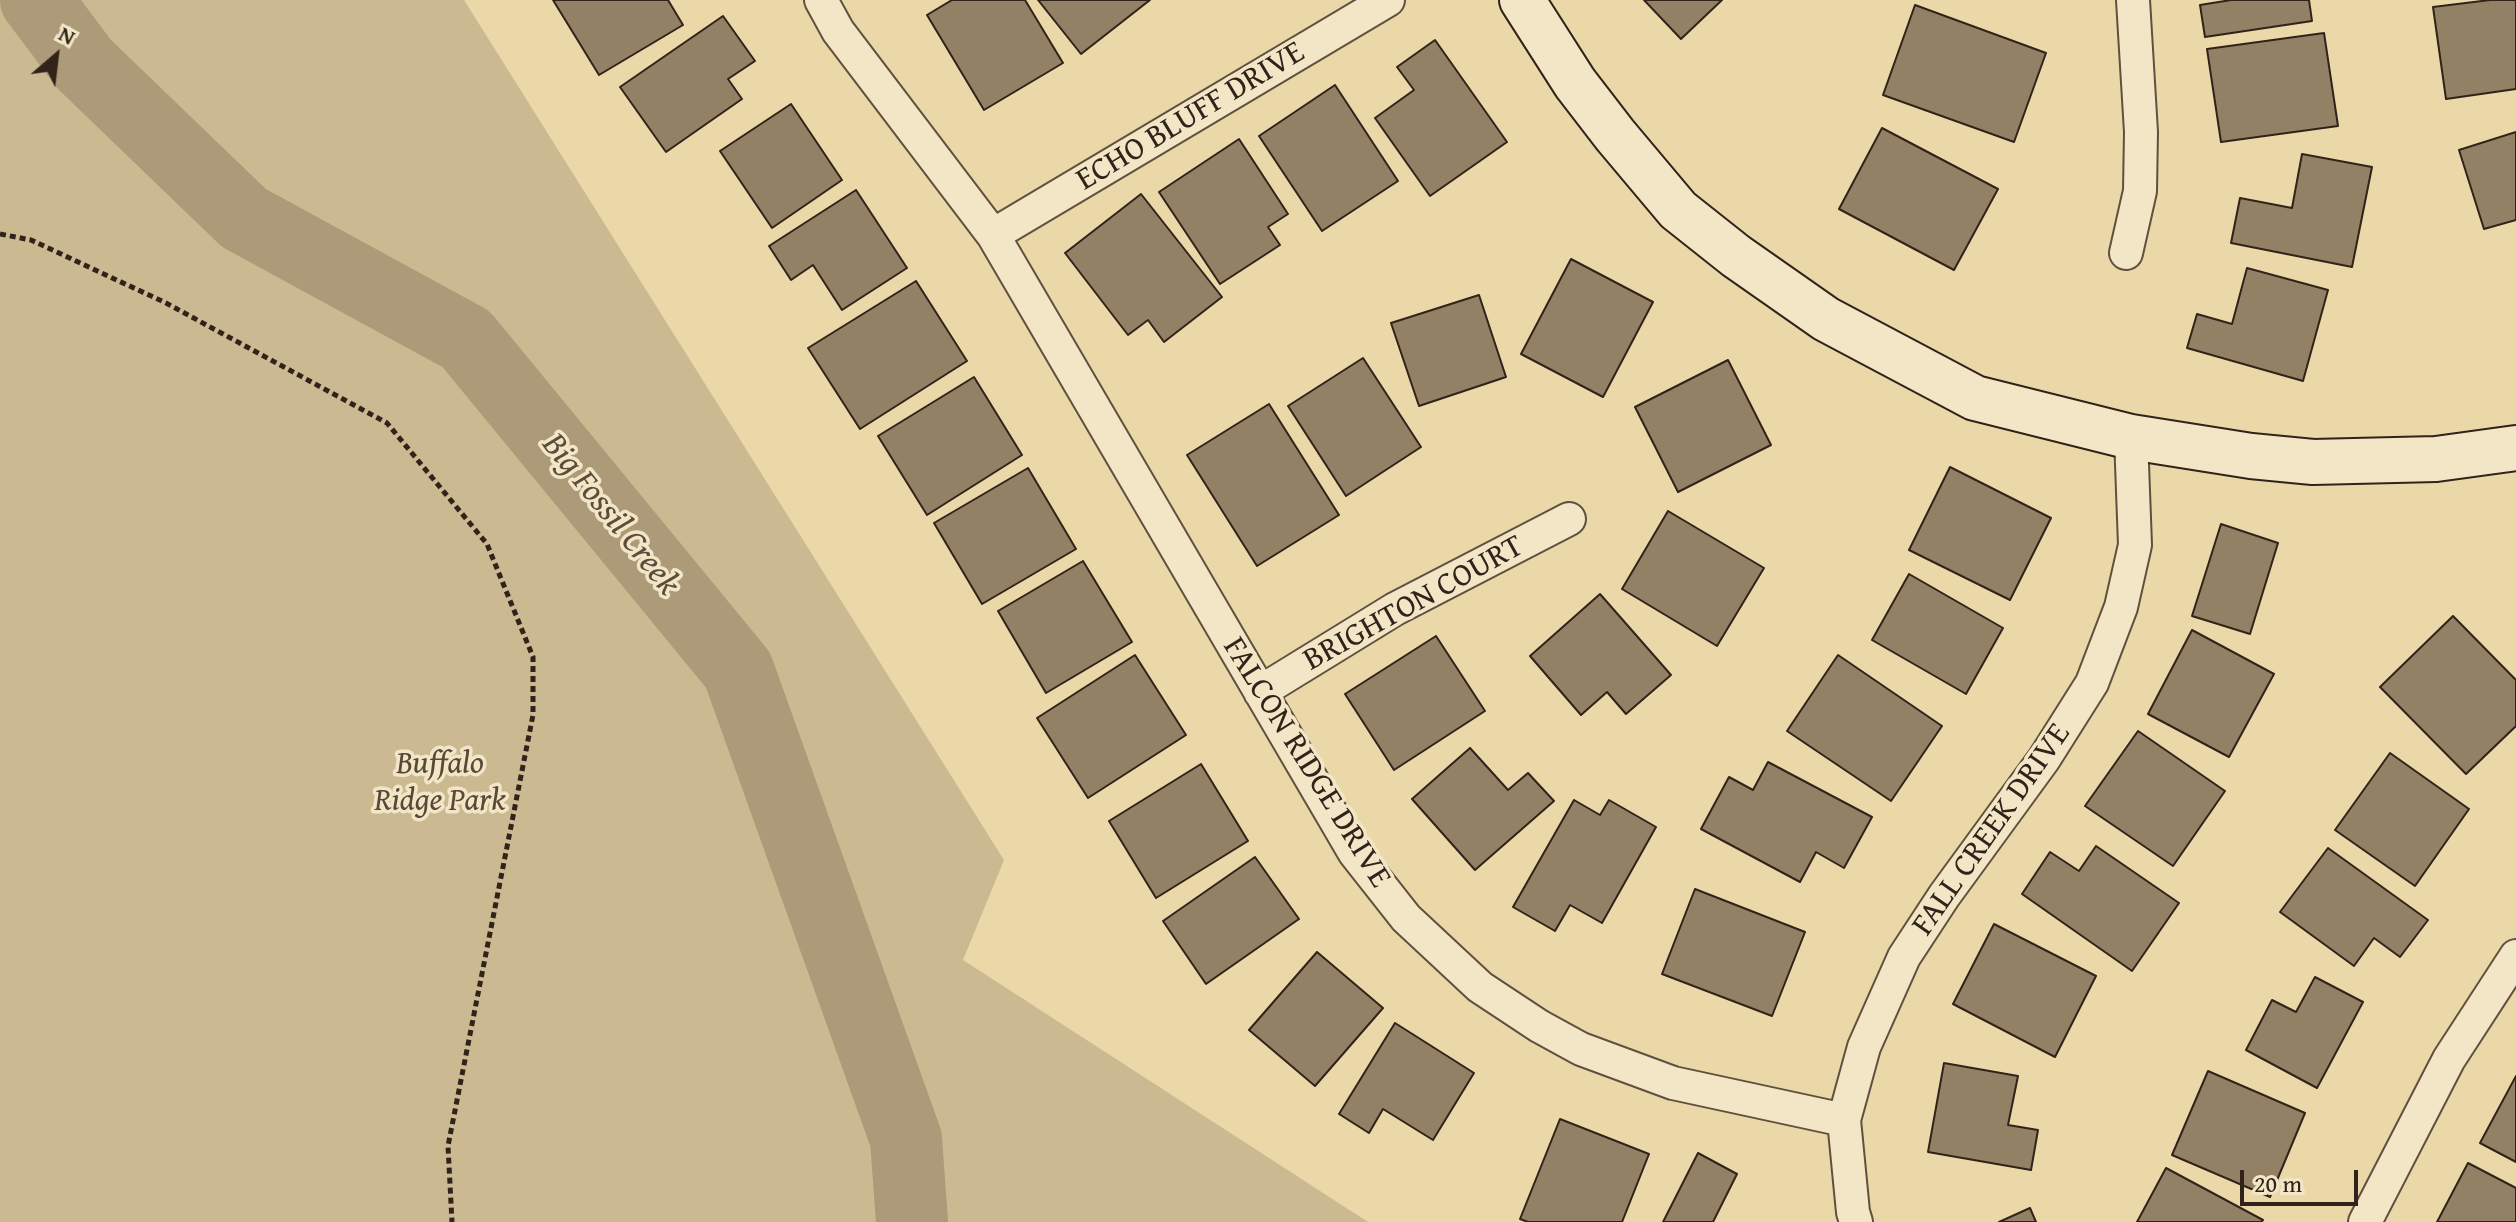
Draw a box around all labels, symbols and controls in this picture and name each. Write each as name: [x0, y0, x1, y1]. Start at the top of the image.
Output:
north arrow: [16, 16, 96, 96]
text: N: [53, 17, 81, 52]
street label: ECHO BLUFF DRIVE: [1070, 34, 1312, 200]
water label: Big Fossil Creek: [532, 426, 688, 604]
street label: BRIGHTON COURT: [1297, 528, 1531, 680]
street label: FALCON RIDGE DRIVE: [1213, 631, 1399, 895]
street label: FALL CREEK DRIVE: [1905, 717, 2079, 943]
park label: Buffalo Ridge Park: [374, 746, 506, 821]
scale bar: [2244, 1154, 2362, 1204]
text: 20 m: [2254, 1166, 2302, 1201]

